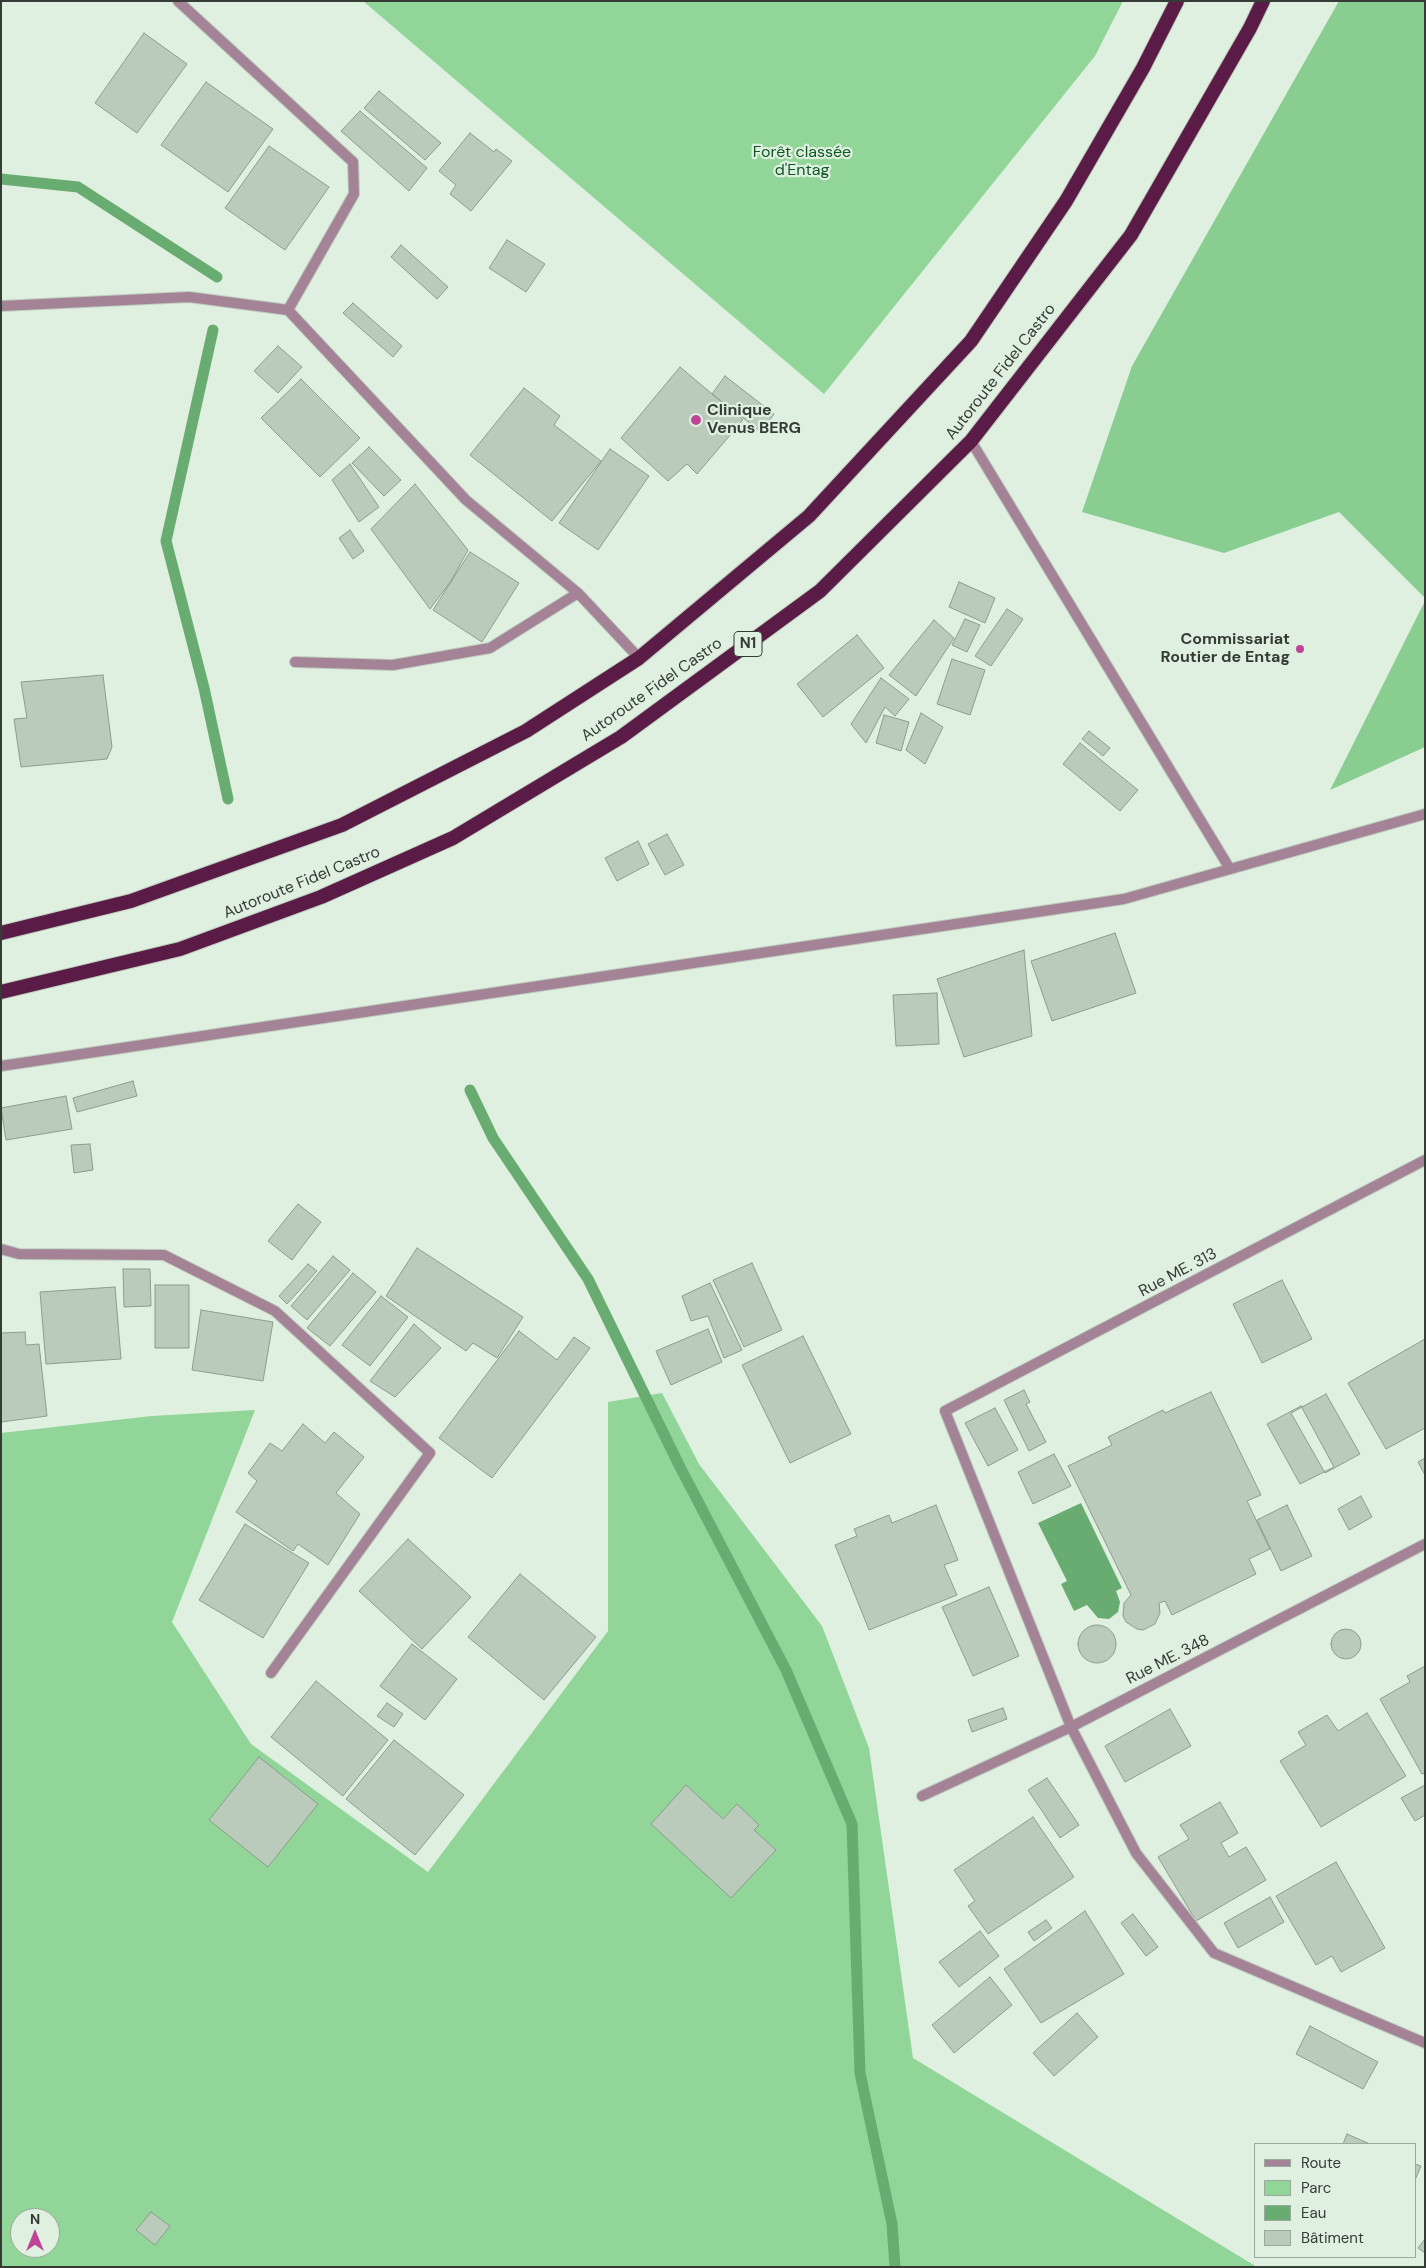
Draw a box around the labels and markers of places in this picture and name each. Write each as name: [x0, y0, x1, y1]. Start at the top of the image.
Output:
place label: Clinique Venus BERG: [707, 401, 801, 439]
marker: Clinique Venus BERG: [689, 413, 703, 427]
place label: Commissariat Routier de Entag: [1161, 630, 1290, 668]
marker: Commissariat Routier de Entag: [1294, 643, 1306, 655]

